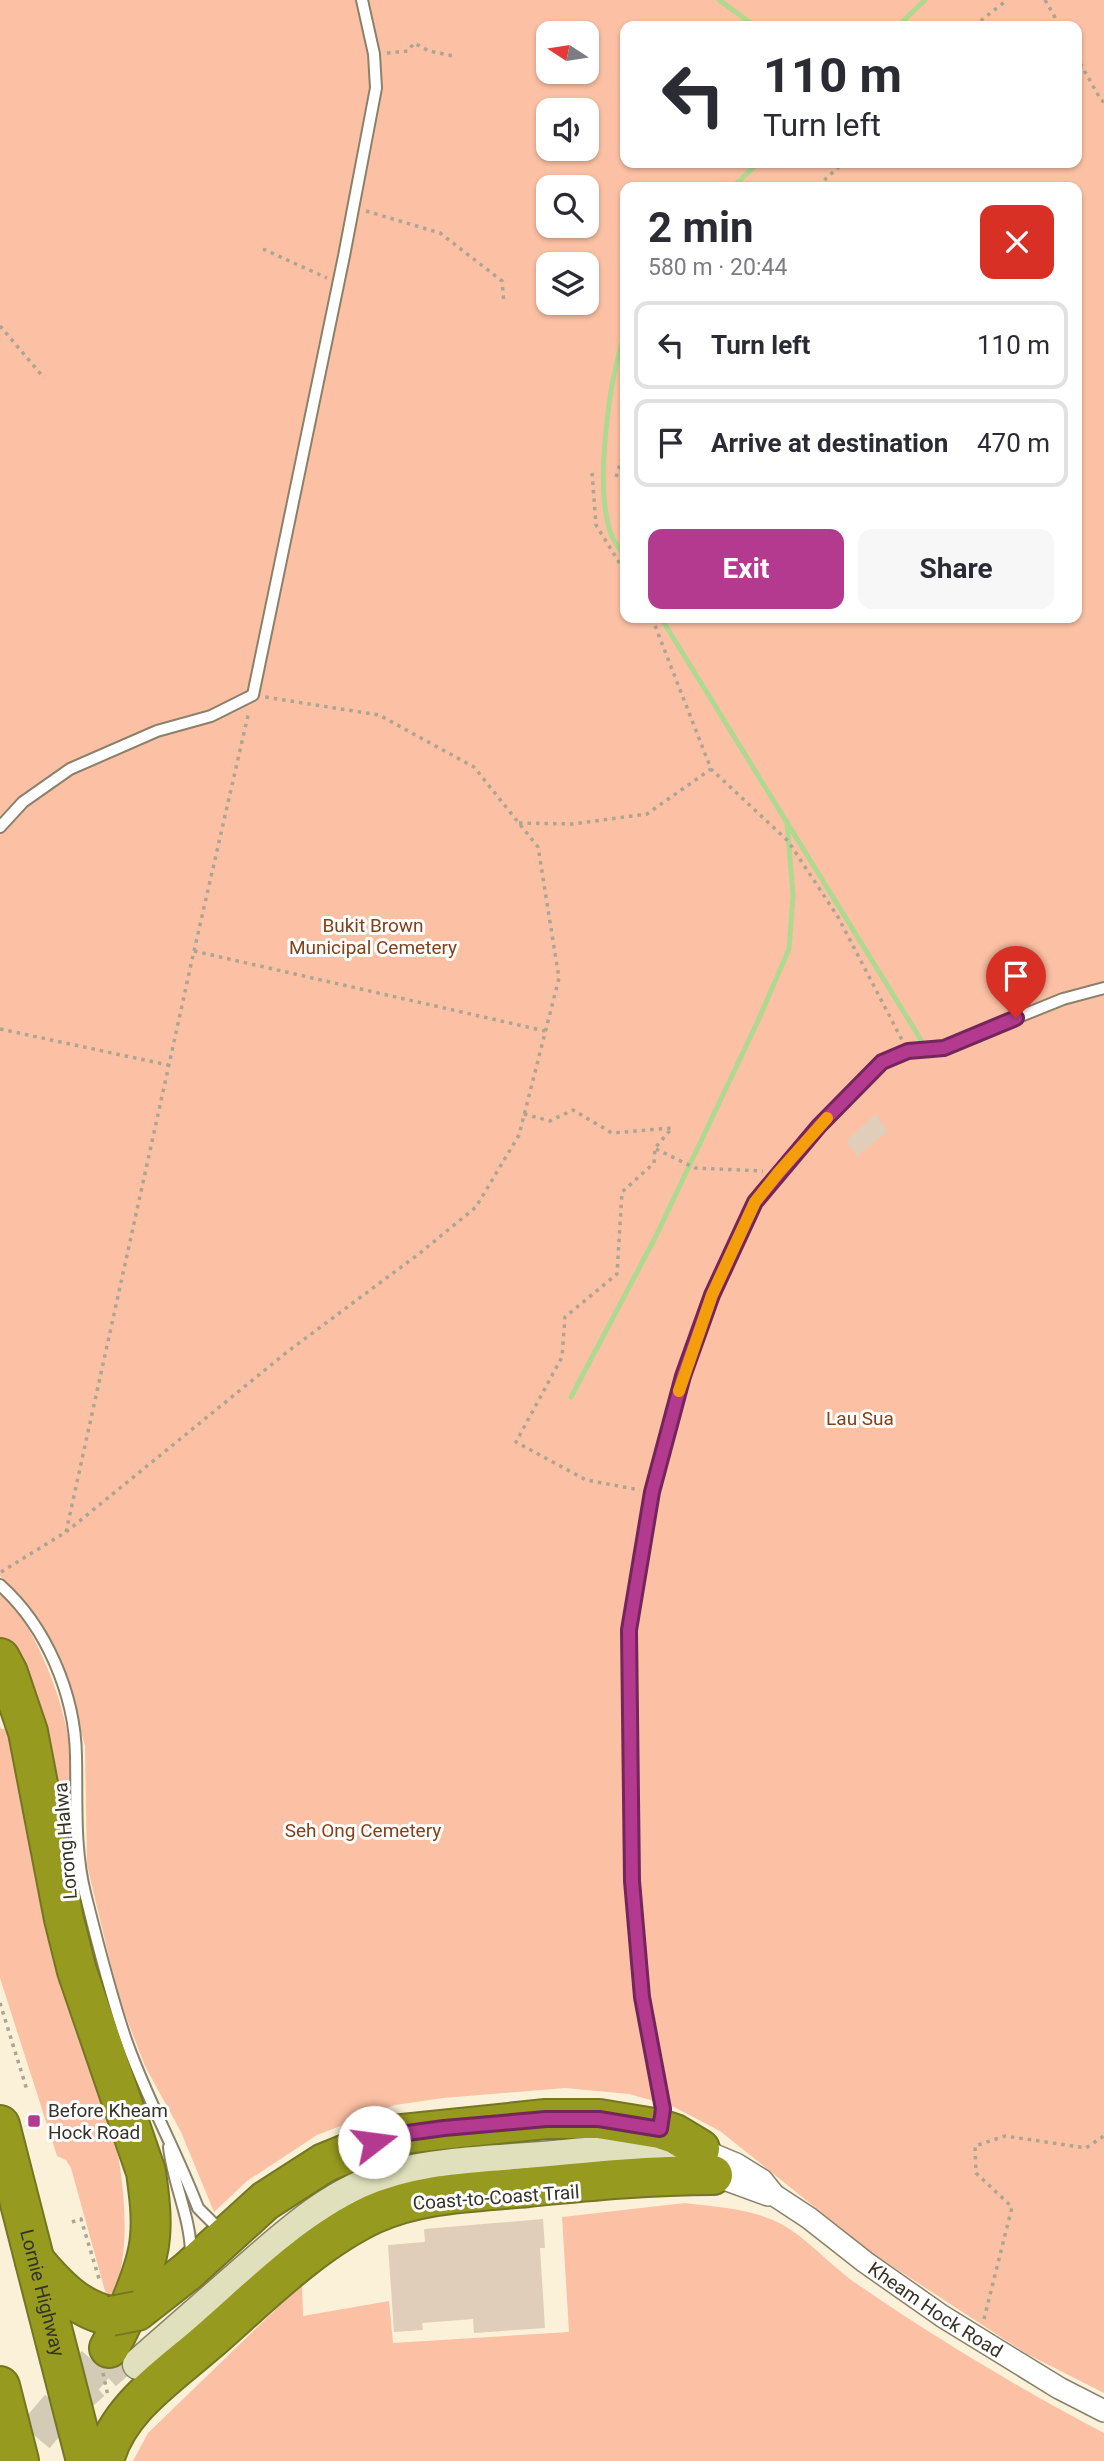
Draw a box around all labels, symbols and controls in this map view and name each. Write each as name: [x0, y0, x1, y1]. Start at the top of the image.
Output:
north arrow: [536, 21, 598, 84]
map controls: [536, 21, 599, 315]
text: 110 m: [763, 47, 902, 104]
icon: left: [648, 49, 739, 140]
button: sound: [536, 98, 599, 161]
text: Turn left: [763, 106, 881, 144]
button: search: [536, 175, 599, 238]
text: 2 min: [648, 203, 754, 252]
button: close: [980, 205, 1054, 279]
button: layers: [536, 252, 599, 315]
text: 580 m · 20:44: [648, 254, 787, 281]
icon: left: [652, 326, 690, 364]
text: Turn left: [711, 330, 810, 360]
text: 110 m: [977, 330, 1050, 360]
icon: arrive: [652, 424, 690, 462]
text: Arrive at destination: [711, 428, 948, 458]
text: 470 m: [977, 428, 1050, 458]
button: Exit: [648, 529, 844, 609]
button: Share: [858, 529, 1054, 609]
park label: Bukit Brown Municipal Cemetery: [289, 914, 457, 959]
pin: [986, 946, 1046, 1018]
icon: arrive: [997, 957, 1035, 995]
park label: Lau Sua: [826, 1407, 894, 1430]
street label: Lorong Halwa: [49, 1782, 82, 1900]
park label: Seh Ong Cemetery: [285, 1819, 441, 1842]
place label: Before Kheam Hock Road: [48, 2099, 168, 2144]
position arrow: [337, 2105, 411, 2179]
marker: Before Kheam Hock Road: [26, 2113, 42, 2129]
street label: Coast-to-Coast Trail: [412, 2180, 580, 2215]
street label: Lornie Highway: [15, 2227, 70, 2359]
street label: Kheam Hock Road: [864, 2257, 1007, 2363]

